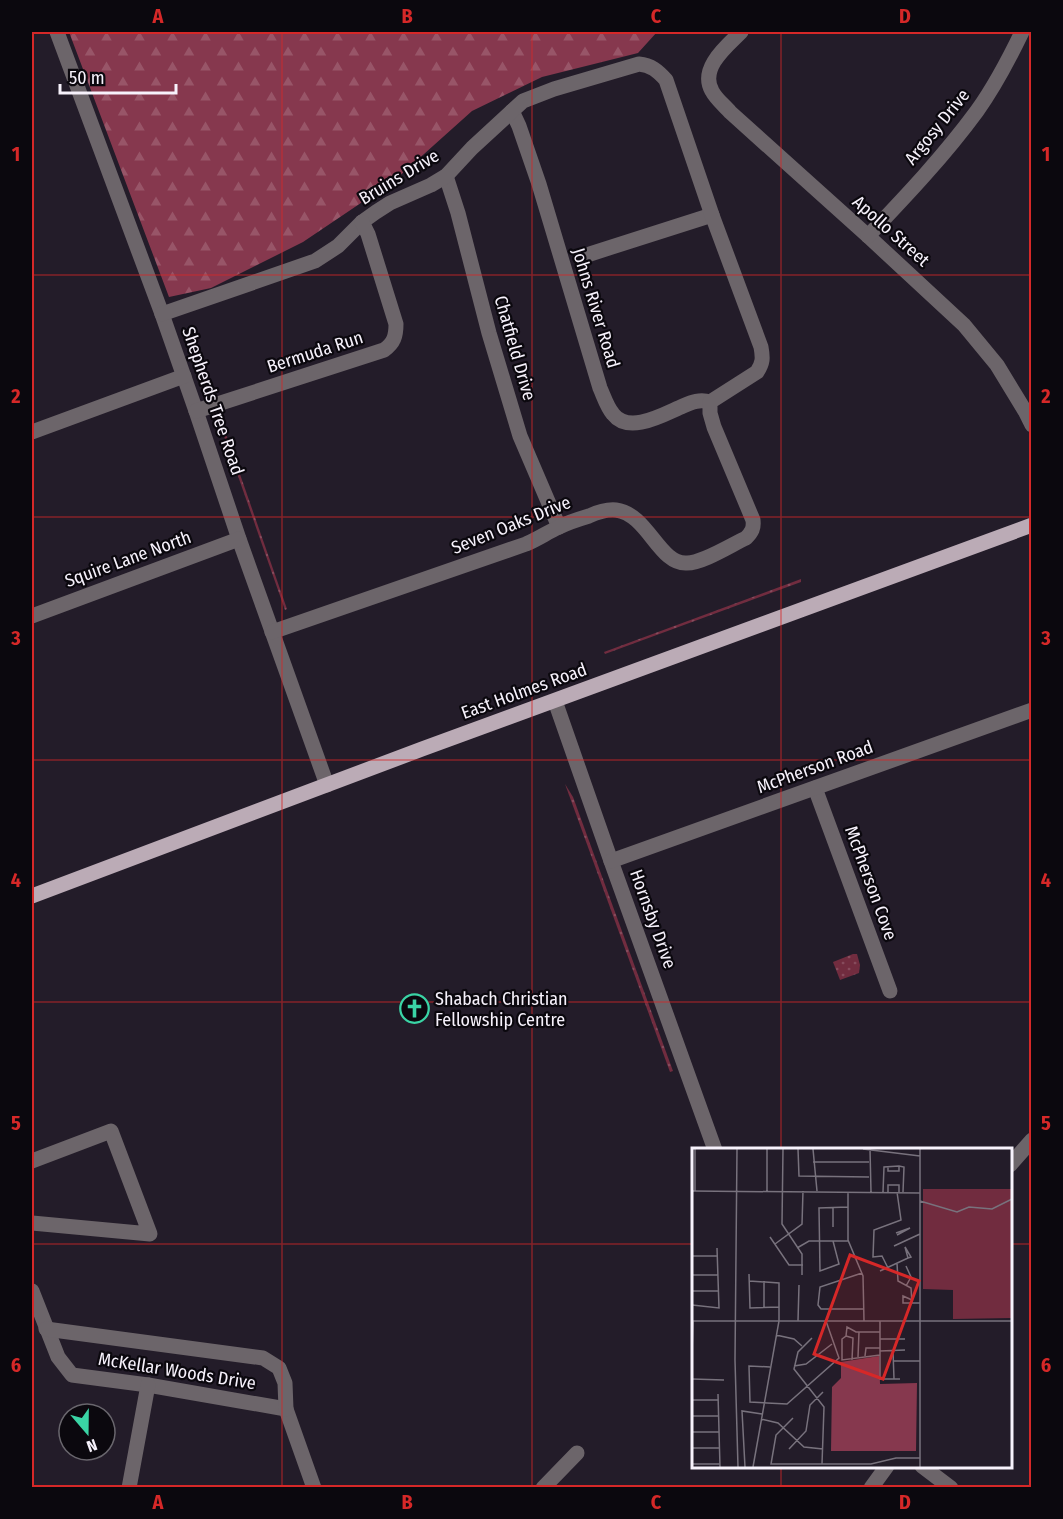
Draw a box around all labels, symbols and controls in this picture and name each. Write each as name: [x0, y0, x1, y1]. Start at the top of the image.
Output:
text: A: [152, 4, 165, 28]
text: B: [401, 4, 413, 28]
text: C: [651, 4, 662, 28]
text: D: [899, 4, 911, 28]
scale bar: [60, 57, 176, 95]
text: 50 m: [69, 67, 105, 89]
street label: Argosy Drive: [900, 85, 974, 169]
text: 1: [12, 142, 20, 166]
text: 1: [1042, 142, 1050, 166]
street label: Bruins Drive: [355, 144, 443, 210]
street label: Apollo Street: [848, 191, 934, 271]
street label: Johns River Road: [567, 245, 625, 371]
street label: Chatfield Drive: [490, 293, 541, 403]
street label: Shepherds Tree Road: [177, 324, 249, 478]
street label: Bermuda Run: [264, 326, 366, 378]
text: 2: [10, 384, 21, 408]
text: 2: [1040, 384, 1051, 408]
street label: Seven Oaks Drive: [448, 491, 574, 559]
street label: Squire Lane North: [62, 526, 194, 592]
text: 3: [10, 626, 21, 650]
text: 3: [1040, 626, 1051, 650]
street label: East Holmes Road: [458, 658, 590, 724]
street label: McPherson Road: [754, 736, 876, 798]
street label: McPherson Cove: [840, 823, 902, 943]
street label: Hornsby Drive: [625, 867, 681, 972]
text: 4: [11, 868, 21, 892]
text: 4: [1041, 868, 1051, 892]
place label: Shabach Christian Fellowship Centre: [435, 988, 568, 1031]
church icon: Shabach Christian Fellowship Centre: [398, 993, 430, 1025]
text: 5: [11, 1111, 21, 1135]
text: 5: [1041, 1111, 1051, 1135]
inset map: [692, 1148, 1012, 1468]
street label: McKellar Woods Drive: [97, 1348, 257, 1394]
text: 6: [11, 1353, 21, 1377]
text: 6: [1041, 1353, 1051, 1377]
north arrow: [57, 1402, 117, 1462]
text: N: [84, 1435, 100, 1456]
text: A: [152, 1490, 165, 1514]
text: B: [401, 1490, 413, 1514]
text: C: [651, 1490, 662, 1514]
text: D: [899, 1490, 911, 1514]

